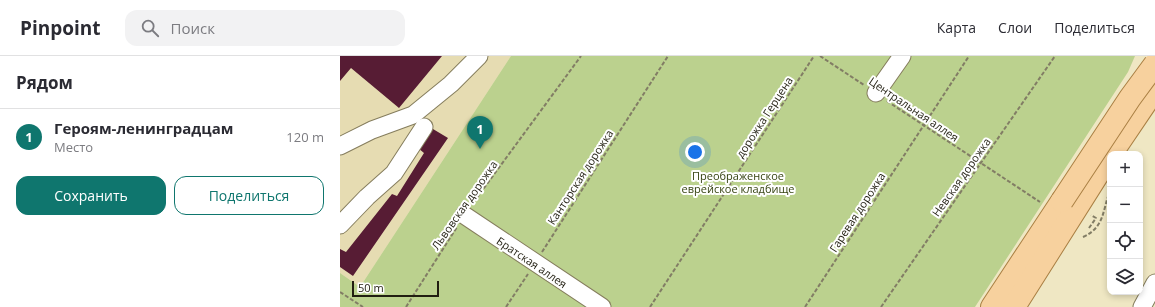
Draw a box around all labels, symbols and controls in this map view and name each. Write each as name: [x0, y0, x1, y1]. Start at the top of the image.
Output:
search box: [125, 10, 405, 46]
text: Pinpoint: [20, 15, 101, 41]
icon: search: [139, 17, 161, 39]
text: Поиск: [171, 18, 215, 38]
text: Карта: [937, 18, 976, 37]
text: Слои: [998, 18, 1032, 37]
text: Поделиться: [1054, 18, 1135, 37]
text: Рядом: [16, 71, 73, 94]
street label: Центральная аллея: [866, 73, 962, 145]
street label: дорожка Герцена: [732, 74, 796, 160]
pin: 1: [467, 116, 493, 149]
text: Героям-ленинградцам: [54, 118, 233, 138]
street label: Канторская дорожка: [544, 127, 616, 227]
text: 1: [25, 128, 33, 146]
text: 120 m: [286, 128, 324, 146]
street label: Невская дорожка: [928, 135, 994, 219]
text: Место: [54, 138, 93, 156]
your location: [685, 142, 705, 162]
map controls: [1107, 151, 1143, 295]
button: +: [1107, 151, 1143, 187]
street label: Львовская дорожка: [428, 157, 500, 253]
park label: Преображенское еврейское кладбище: [682, 168, 795, 196]
street label: Гаревая дорожка: [826, 169, 888, 255]
button: Сохранить: [16, 176, 166, 215]
button: Поделиться: [174, 176, 324, 215]
button: −: [1107, 187, 1143, 223]
button: locate: [1107, 223, 1143, 259]
street label: Братская аллея: [494, 233, 570, 291]
button: layers: [1107, 259, 1143, 295]
scale bar: [352, 279, 439, 298]
text: 50 m: [358, 280, 384, 295]

